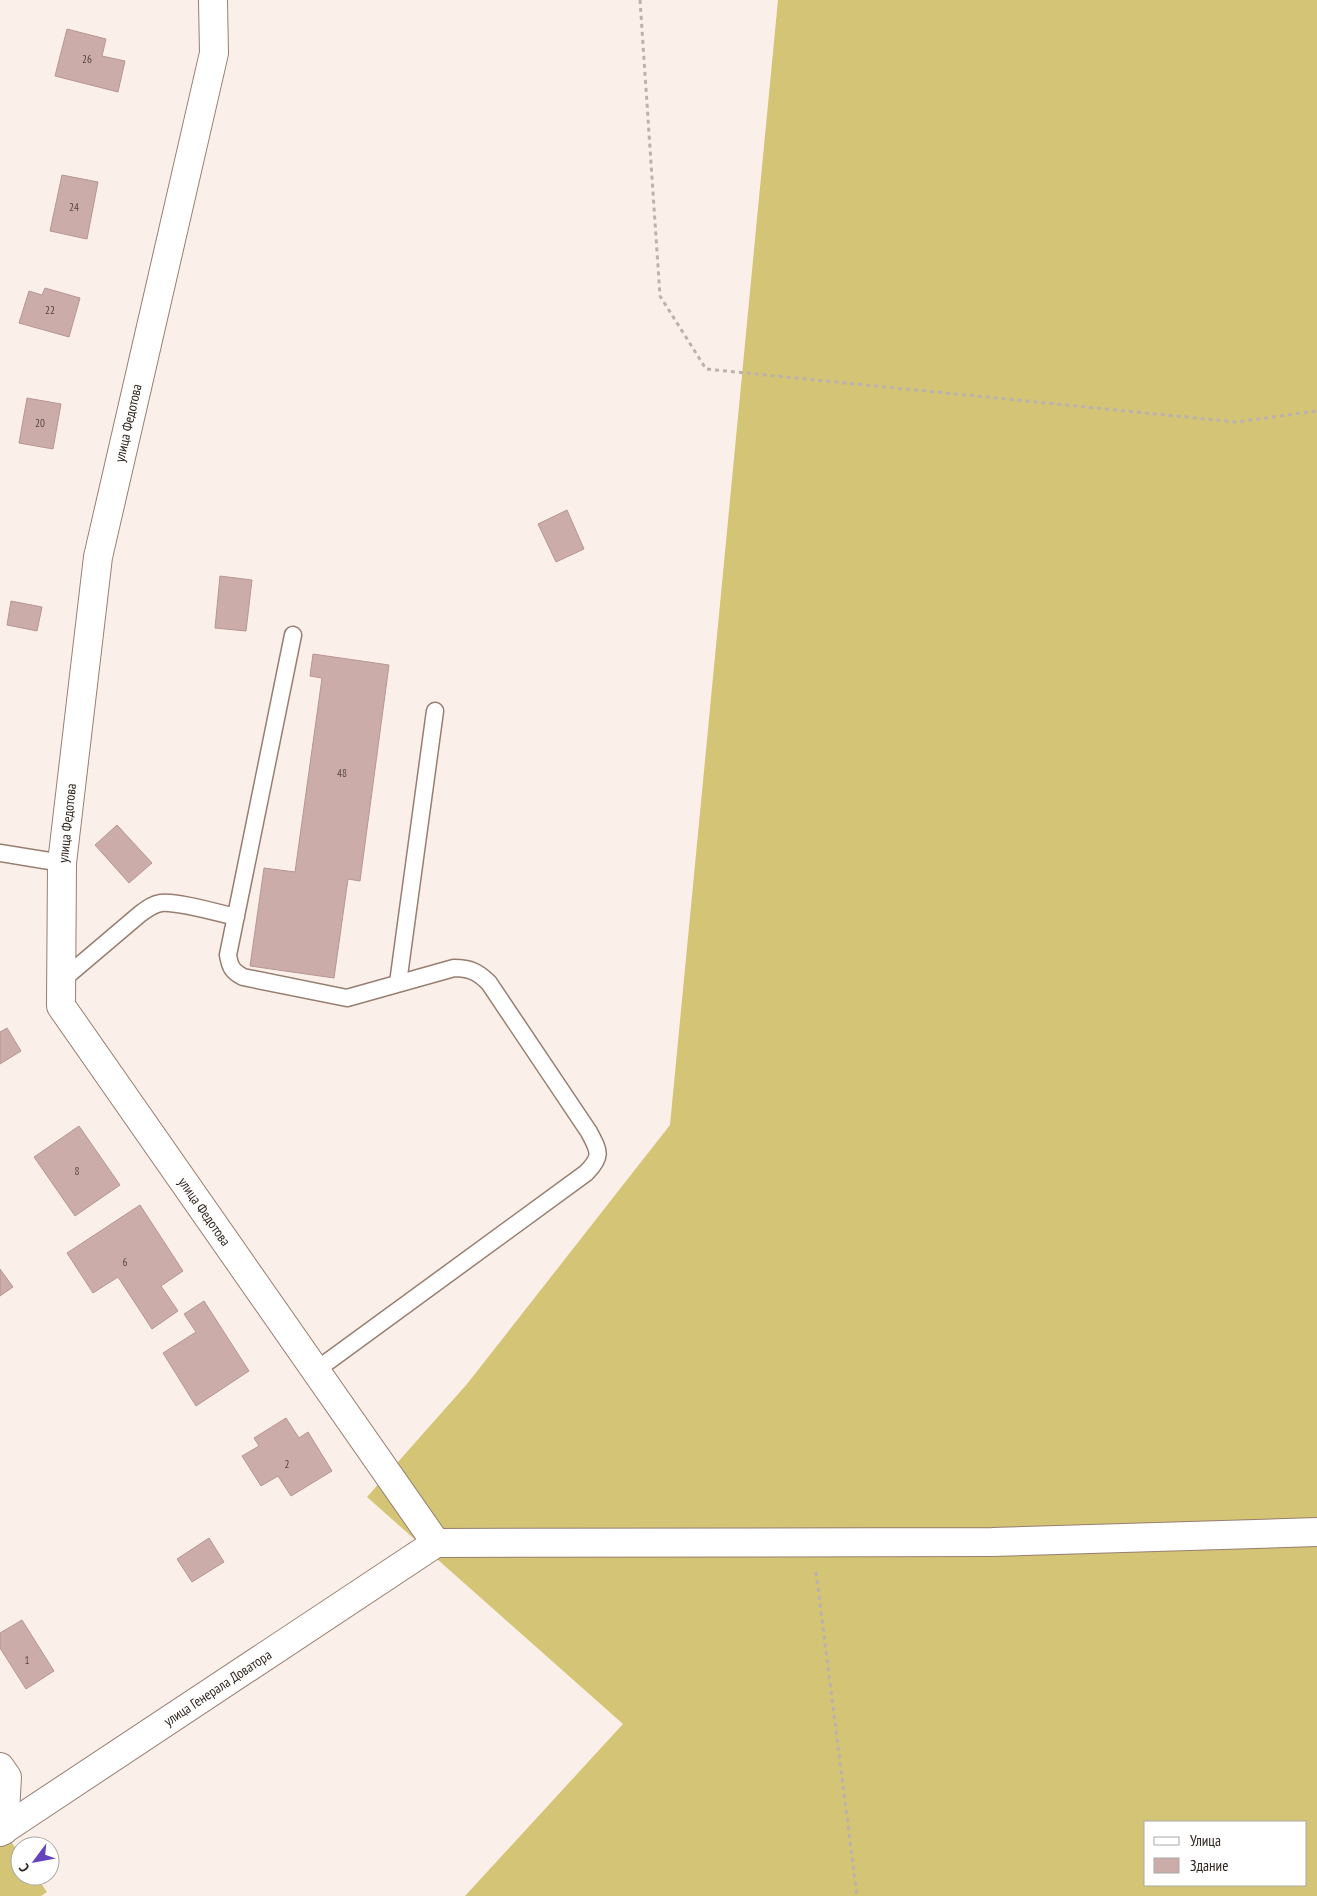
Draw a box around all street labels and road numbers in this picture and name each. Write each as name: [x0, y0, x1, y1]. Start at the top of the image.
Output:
street label: улица Федотова: [110, 382, 146, 464]
street label: улица Федотова: [54, 782, 80, 864]
street label: улица Федотова: [174, 1174, 235, 1249]
street label: улица Генерала Доватора: [160, 1646, 275, 1730]

